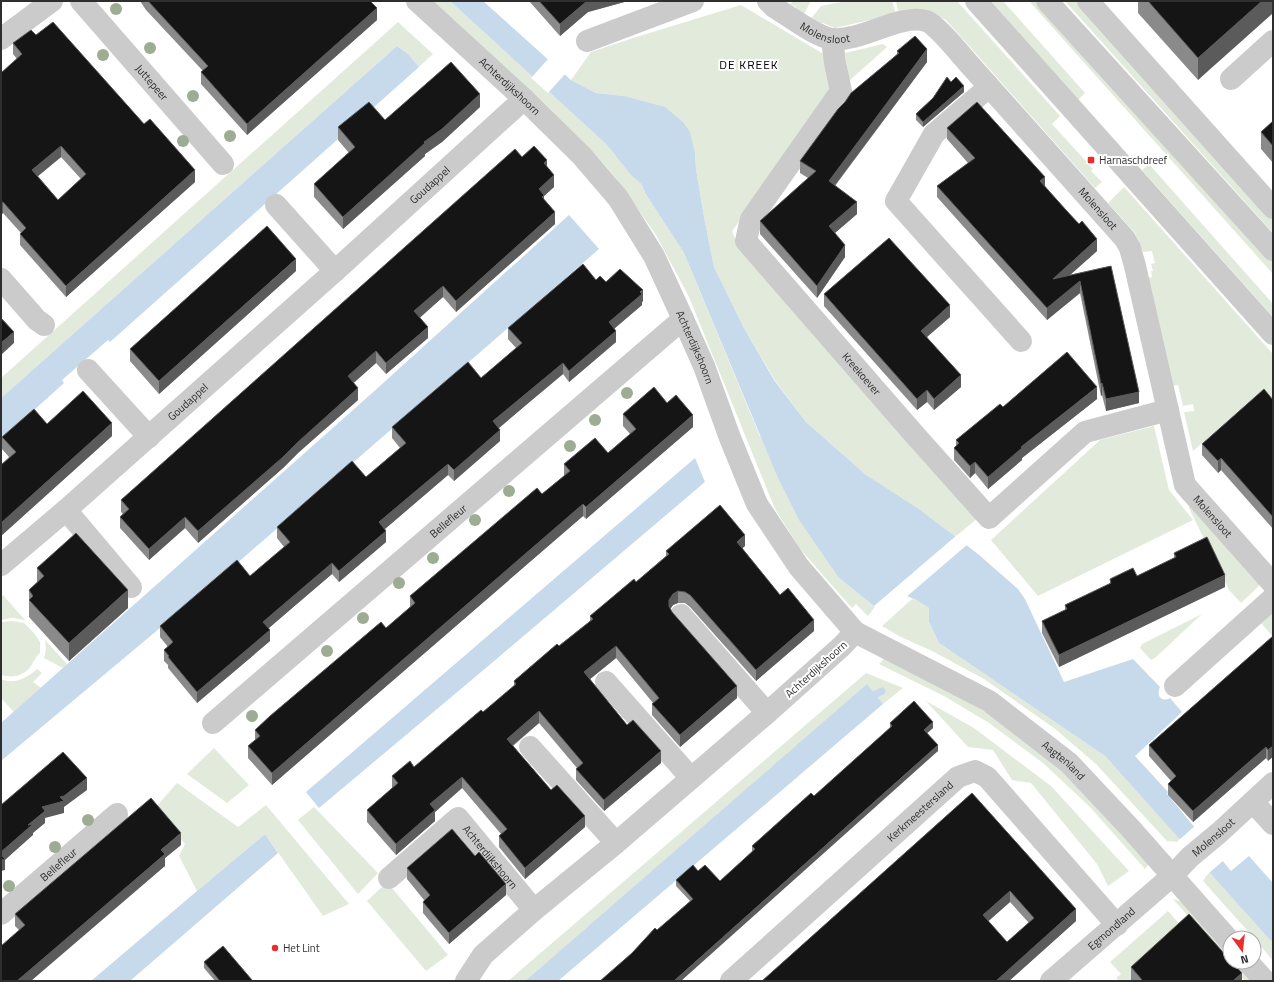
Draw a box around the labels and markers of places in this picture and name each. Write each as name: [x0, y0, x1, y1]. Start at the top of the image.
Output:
place label: Harnaschdreef: [1099, 152, 1168, 168]
marker: Harnaschdreef: [1086, 155, 1096, 165]
place label: Het Lint: [283, 940, 320, 956]
marker: Het Lint: [270, 943, 280, 953]

